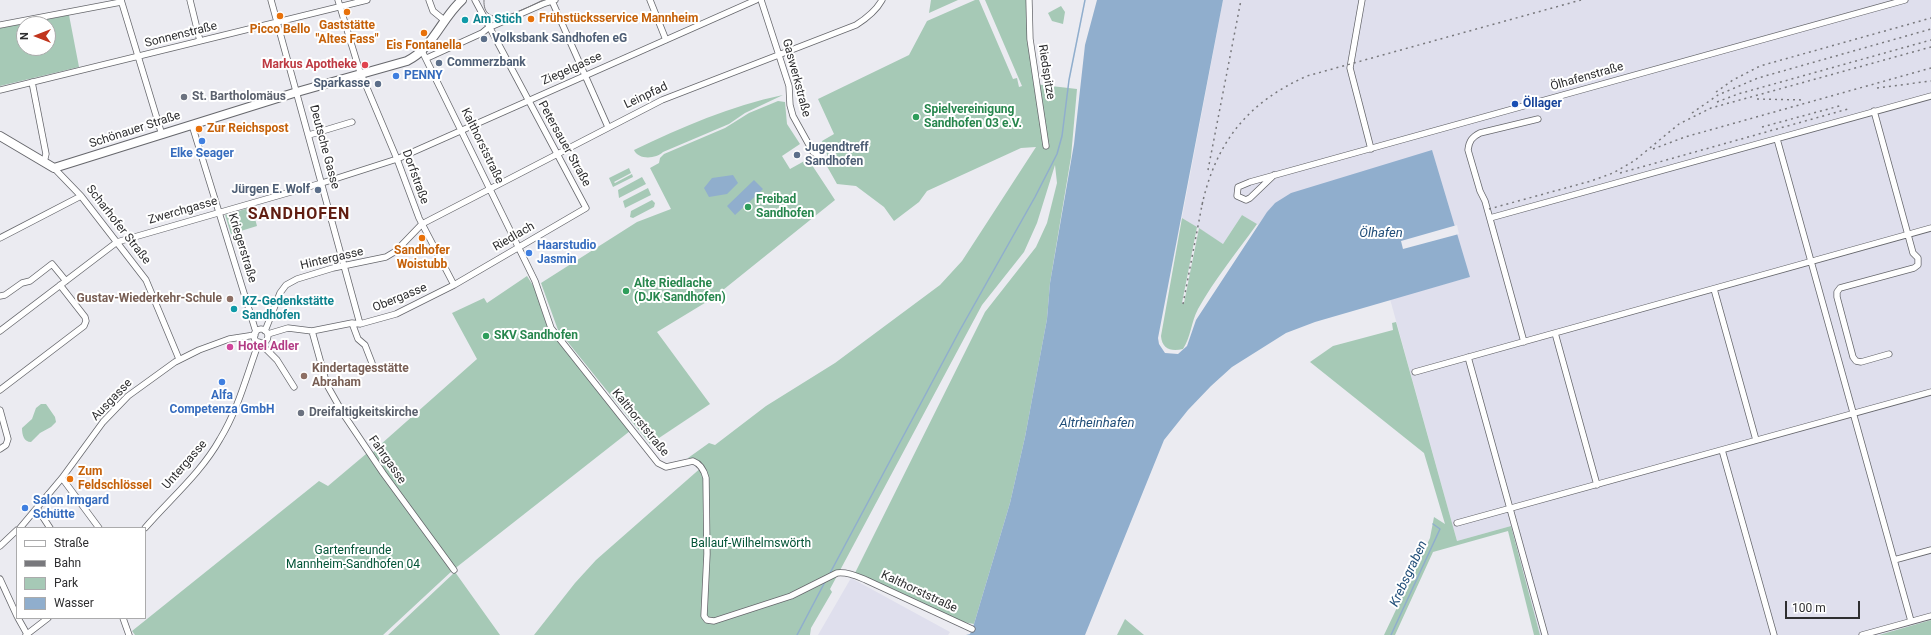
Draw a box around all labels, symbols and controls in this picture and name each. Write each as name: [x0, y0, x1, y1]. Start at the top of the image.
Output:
marker: Gaststätte "Altes Fass": [342, 7, 352, 17]
marker: Picco Bello: [275, 11, 285, 21]
place label: Frühstücksservice Mannheim: [539, 12, 698, 26]
place label: Am Stich: [473, 13, 522, 27]
marker: Frühstücksservice Mannheim: [526, 14, 536, 24]
marker: Am Stich: [460, 15, 470, 25]
north arrow: [16, 16, 56, 56]
street label: Sonnenstraße: [143, 19, 219, 51]
place label: Gaststätte "Altes Fass": [316, 19, 378, 47]
place label: Picco Bello: [250, 23, 310, 37]
marker: Eis Fontanella: [419, 28, 429, 38]
text: N: [18, 32, 31, 40]
place label: Volksbank Sandhofen eG: [492, 32, 627, 46]
marker: Volksbank Sandhofen eG: [479, 34, 489, 44]
street label: Gaswerkstraße: [779, 37, 813, 119]
place label: Eis Fontanella: [386, 39, 462, 53]
street label: Riedspitze: [1035, 43, 1057, 101]
street label: Ziegelgasse: [540, 49, 604, 89]
place label: Commerzbank: [447, 56, 526, 70]
place label: Markus Apotheke: [262, 58, 357, 72]
marker: Commerzbank: [434, 58, 444, 68]
marker: Markus Apotheke: [360, 60, 370, 70]
street label: Ölhafenstraße: [1549, 60, 1625, 94]
place label: PENNY: [404, 69, 443, 83]
marker: PENNY: [391, 71, 401, 81]
place label: Sparkasse: [313, 77, 370, 91]
marker: Sparkasse: [373, 79, 383, 89]
street label: Leinpfad: [622, 80, 670, 112]
place label: St. Bartholomäus: [192, 90, 286, 104]
marker: St. Bartholomäus: [179, 92, 189, 102]
place label: Öllager: [1523, 97, 1562, 111]
street label: Petersauer Straße: [534, 99, 594, 189]
marker: Öllager: [1510, 99, 1520, 109]
street label: Deutsche Gasse: [306, 103, 342, 191]
place label: Spielvereinigung Sandhofen 03 e.V.: [924, 103, 1022, 131]
street label: Kalthorststraße: [457, 106, 507, 186]
street label: Schönauer Straße: [88, 108, 182, 152]
marker: Spielvereinigung Sandhofen 03 e.V.: [911, 112, 921, 122]
place label: Zur Reichspost: [207, 122, 288, 136]
marker: Zur Reichspost: [194, 124, 204, 134]
marker: Elke Seager: [197, 136, 207, 146]
place label: Jugendtreff Sandhofen: [805, 141, 869, 169]
place label: Elke Seager: [170, 147, 234, 161]
street label: Dorfstraße: [398, 148, 432, 206]
marker: Jugendtreff Sandhofen: [792, 150, 802, 160]
street label: Scharhofer Straße: [83, 183, 153, 267]
place label: Jürgen E. Wolf: [231, 183, 310, 197]
marker: Jürgen E. Wolf: [313, 185, 323, 195]
place label: Freibad Sandhofen: [756, 193, 814, 221]
street label: Zwerchgasse: [147, 194, 219, 228]
marker: Freibad Sandhofen: [743, 202, 753, 212]
district label: SANDHOFEN: [248, 205, 350, 225]
street label: Kriegerstraße: [225, 211, 259, 285]
street label: Riedlach: [491, 219, 537, 255]
water label: Ölhafen: [1359, 226, 1403, 242]
marker: Sandhofer Woistubb: [417, 233, 427, 243]
place label: Haarstudio Jasmin: [537, 239, 596, 267]
place label: Sandhofer Woistubb: [394, 244, 450, 272]
street label: Hintergasse: [299, 245, 365, 273]
marker: Haarstudio Jasmin: [524, 248, 534, 258]
place label: Alte Riedlache (DJK Sandhofen): [634, 277, 726, 305]
street label: Obergasse: [371, 281, 429, 315]
marker: Alte Riedlache (DJK Sandhofen): [621, 286, 631, 296]
place label: Gustav-Wiederkehr-Schule: [77, 292, 222, 306]
marker: Gustav-Wiederkehr-Schule: [225, 294, 235, 304]
place label: KZ-Gedenkstätte Sandhofen: [242, 295, 334, 323]
marker: KZ-Gedenkstätte Sandhofen: [229, 304, 239, 314]
place label: SKV Sandhofen: [494, 329, 578, 343]
marker: SKV Sandhofen: [481, 331, 491, 341]
place label: Hotel Adler: [238, 340, 299, 354]
marker: Hotel Adler: [225, 342, 235, 352]
place label: Kindertagesstätte Abraham: [312, 362, 409, 390]
marker: Kindertagesstätte Abraham: [299, 371, 309, 381]
street label: Ausgasse: [89, 376, 135, 424]
marker: Alfa Competenza GmbH: [217, 377, 227, 387]
street label: Kalthorststraße: [608, 386, 672, 460]
place label: Alfa Competenza GmbH: [170, 389, 274, 417]
place label: Dreifaltigkeitskirche: [309, 406, 418, 420]
marker: Dreifaltigkeitskirche: [296, 408, 306, 418]
water label: Altrheinhafen: [1059, 416, 1135, 432]
street label: Fahrgasse: [365, 433, 409, 487]
street label: Untergasse: [160, 437, 210, 493]
place label: Zum Feldschlössel: [78, 465, 152, 493]
marker: Zum Feldschlössel: [65, 474, 75, 484]
place label: Salon Irmgard Schütte: [33, 494, 109, 522]
marker: Salon Irmgard Schütte: [20, 503, 30, 513]
legend: [16, 527, 146, 619]
text: Straße: [54, 536, 89, 550]
park label: Ballauf-Wilhelmswörth: [691, 537, 811, 551]
water label: Krebsgraben: [1387, 539, 1431, 609]
park label: Gartenfreunde Mannheim-Sandhofen 04: [286, 544, 420, 572]
text: Bahn: [54, 556, 81, 570]
street label: Kalthorststraße: [879, 568, 959, 616]
text: Park: [54, 576, 78, 590]
scale bar: [1787, 593, 1862, 619]
text: Wasser: [54, 596, 94, 610]
text: 100 m: [1792, 601, 1826, 615]

